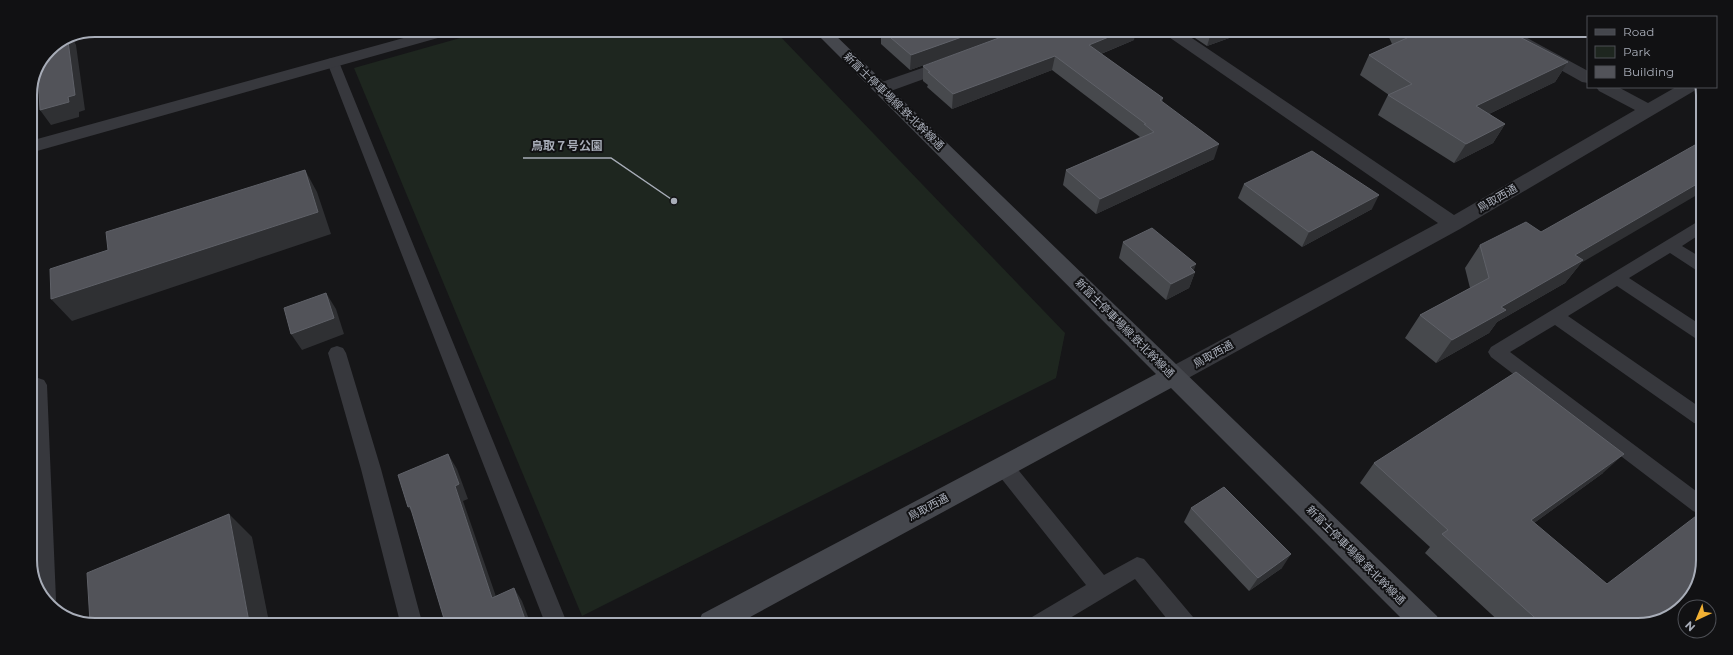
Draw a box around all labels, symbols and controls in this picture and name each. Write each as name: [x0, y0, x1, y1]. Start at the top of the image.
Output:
legend: [1587, 16, 1717, 88]
text: Road: [1623, 24, 1654, 39]
text: Park: [1623, 44, 1651, 59]
street label: 新富士停車場線:鉄北幹線通: [841, 49, 947, 153]
text: Building: [1623, 64, 1674, 79]
callout: 鳥取７号公園: [523, 134, 611, 158]
text: 鳥取７号公園: [531, 138, 603, 153]
street label: 鳥取西通: [1474, 181, 1520, 215]
street label: 新富士停車場線:鉄北幹線通: [1073, 276, 1177, 380]
street label: 鳥取西通: [1190, 337, 1236, 371]
street label: 鳥取西通: [905, 490, 951, 524]
street label: 新富士停車場線:鉄北幹線通: [1304, 503, 1408, 607]
north arrow: [1677, 599, 1717, 639]
text: N: [1682, 618, 1698, 634]

